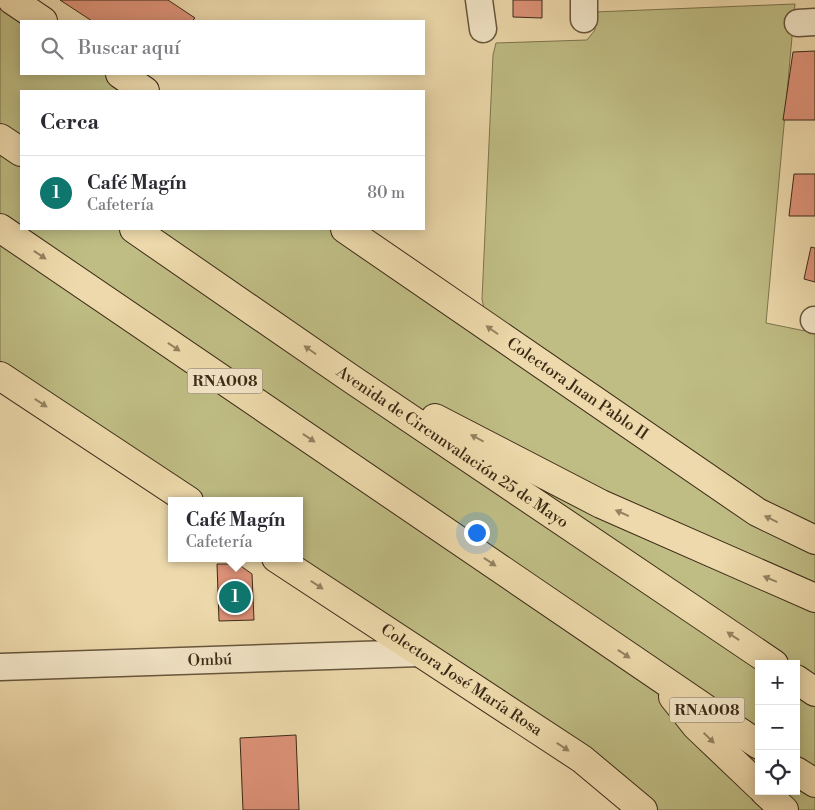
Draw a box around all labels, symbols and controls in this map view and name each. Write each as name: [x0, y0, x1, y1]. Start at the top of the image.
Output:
search box: [20, 20, 425, 75]
icon: search: [38, 34, 66, 62]
text: Buscar aquí: [78, 36, 180, 60]
text: Cerca: [40, 110, 99, 136]
text: Café Magín: [87, 171, 187, 195]
text: 1: [52, 183, 60, 203]
text: 80 m: [367, 183, 405, 203]
text: Cafetería: [87, 195, 154, 215]
one-way arrow: [33, 250, 47, 260]
one-way arrow: [485, 325, 499, 335]
street label: Colectora Juan Pablo II: [503, 333, 652, 444]
one-way arrow: [168, 342, 181, 352]
one-way arrow: [303, 345, 317, 355]
street label: Avenida de Circunvalación 25 de Mayo: [332, 361, 572, 533]
road number: RNA008: [188, 368, 262, 394]
one-way arrow: [34, 398, 47, 408]
one-way arrow: [302, 433, 315, 443]
one-way arrow: [470, 434, 484, 443]
popup: [168, 497, 303, 562]
text: Café Magín: [186, 508, 285, 532]
one-way arrow: [615, 508, 629, 516]
one-way arrow: [764, 515, 778, 523]
your location: [464, 520, 490, 546]
text: Cafetería: [186, 532, 253, 552]
one-way arrow: [483, 557, 496, 567]
one-way arrow: [763, 574, 777, 582]
pin: 1: [219, 578, 251, 616]
one-way arrow: [310, 580, 324, 590]
street label: Colectora José María Rosa: [377, 620, 547, 741]
one-way arrow: [727, 632, 740, 641]
street label: Ombú: [187, 649, 233, 671]
one-way arrow: [617, 649, 631, 659]
map controls: [755, 660, 800, 795]
button: +: [755, 660, 800, 705]
road number: RNA008: [670, 698, 744, 722]
button: −: [755, 705, 800, 750]
one-way arrow: [702, 732, 714, 744]
one-way arrow: [557, 742, 570, 752]
button: locate: [755, 750, 800, 795]

